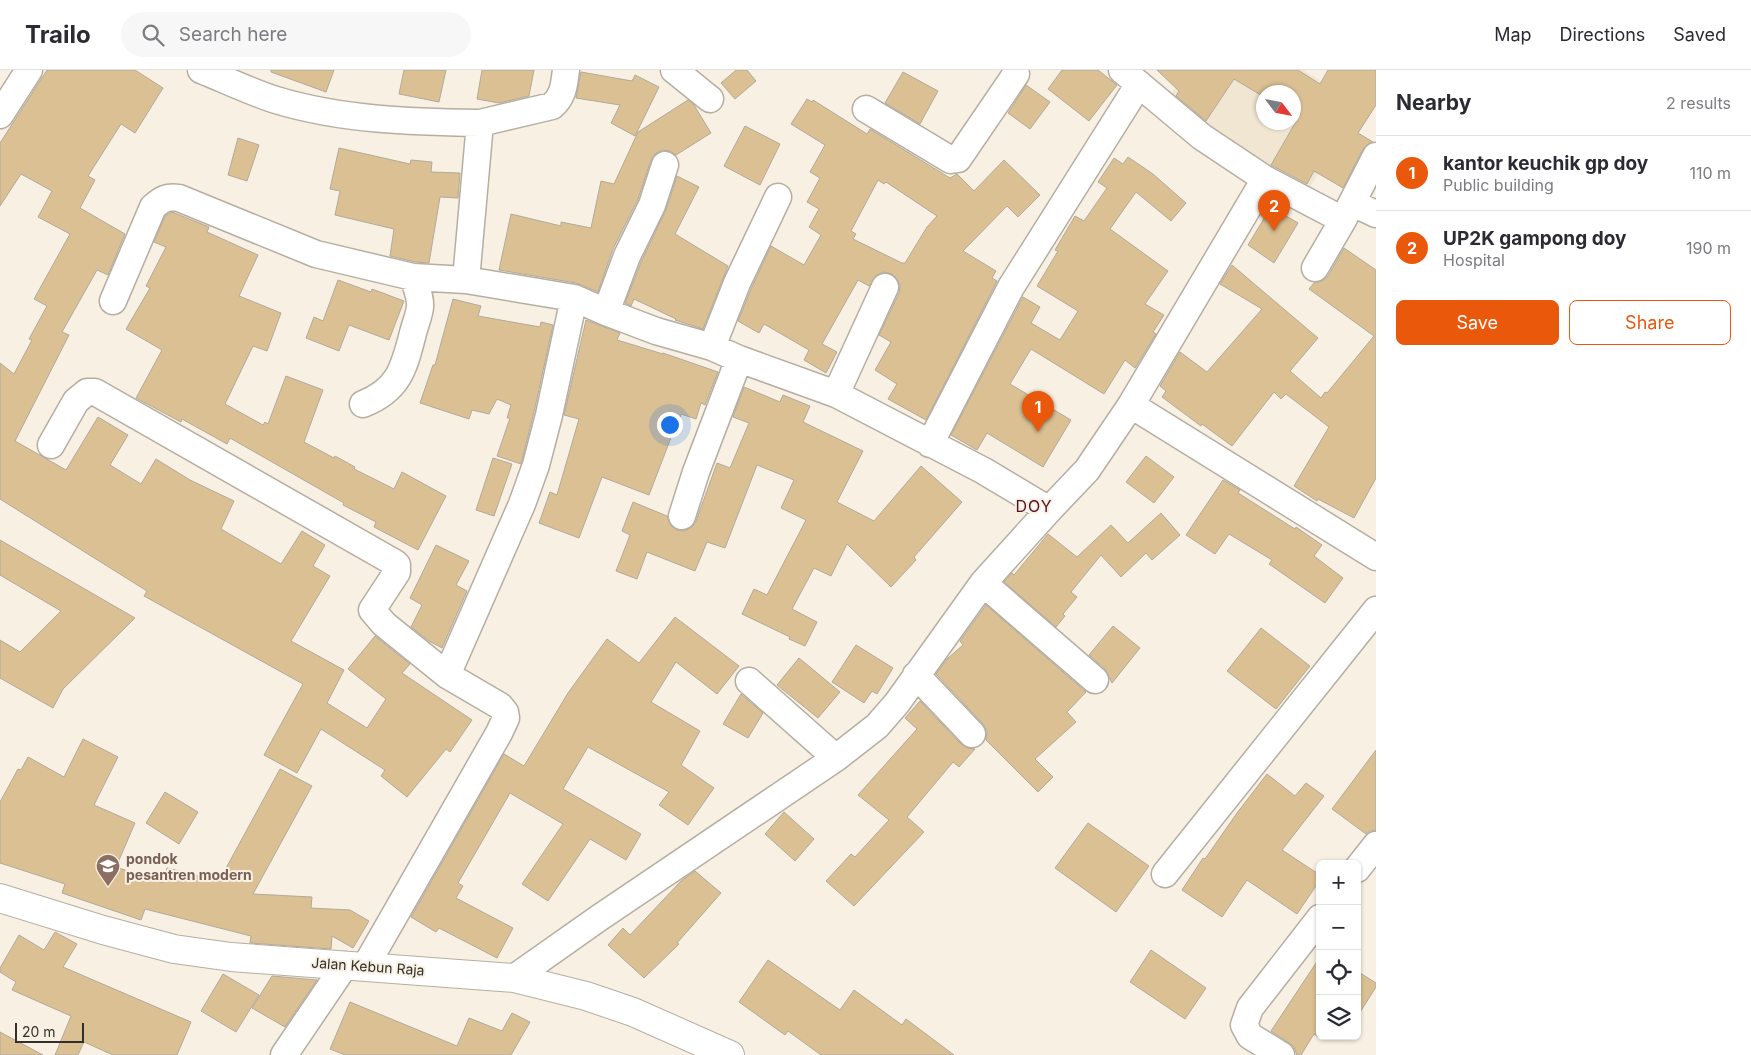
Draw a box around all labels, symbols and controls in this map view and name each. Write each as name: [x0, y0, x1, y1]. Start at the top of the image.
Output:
search box: [121, 12, 471, 57]
text: Trailo: [25, 20, 91, 49]
icon: search: [139, 21, 167, 49]
text: Search here: [179, 23, 287, 46]
text: Map: [1494, 24, 1532, 45]
text: Directions: [1560, 24, 1645, 45]
text: Saved: [1673, 24, 1726, 45]
north arrow: [1256, 85, 1301, 130]
text: Nearby: [1396, 90, 1471, 115]
text: 2 results: [1666, 93, 1731, 113]
text: kantor keuchik gp doy: [1443, 152, 1648, 175]
text: 1: [1409, 163, 1415, 183]
text: 110 m: [1689, 163, 1731, 183]
text: Public building: [1443, 175, 1554, 195]
pin: 2: [1258, 190, 1290, 231]
text: UP2K gampong doy: [1443, 227, 1626, 250]
text: 2: [1407, 238, 1417, 258]
text: 190 m: [1686, 238, 1731, 258]
text: Hospital: [1443, 250, 1505, 270]
button: Save: [1396, 300, 1559, 345]
button: Share: [1569, 300, 1731, 345]
pin: 1: [1022, 391, 1054, 432]
your location: [657, 412, 683, 438]
district label: DOY: [1015, 496, 1053, 516]
place label: pondok pesantren modern: [126, 850, 252, 883]
school or university icon: pondok pesantren modern: [95, 853, 121, 887]
map controls: [1316, 860, 1361, 1040]
button: +: [1316, 860, 1361, 905]
button: −: [1316, 905, 1361, 950]
button: locate: [1316, 950, 1361, 995]
street label: Jalan Kebun Raja: [311, 954, 425, 978]
button: layers: [1316, 995, 1361, 1040]
scale bar: [15, 1020, 84, 1043]
text: 20 m: [22, 1023, 56, 1040]

